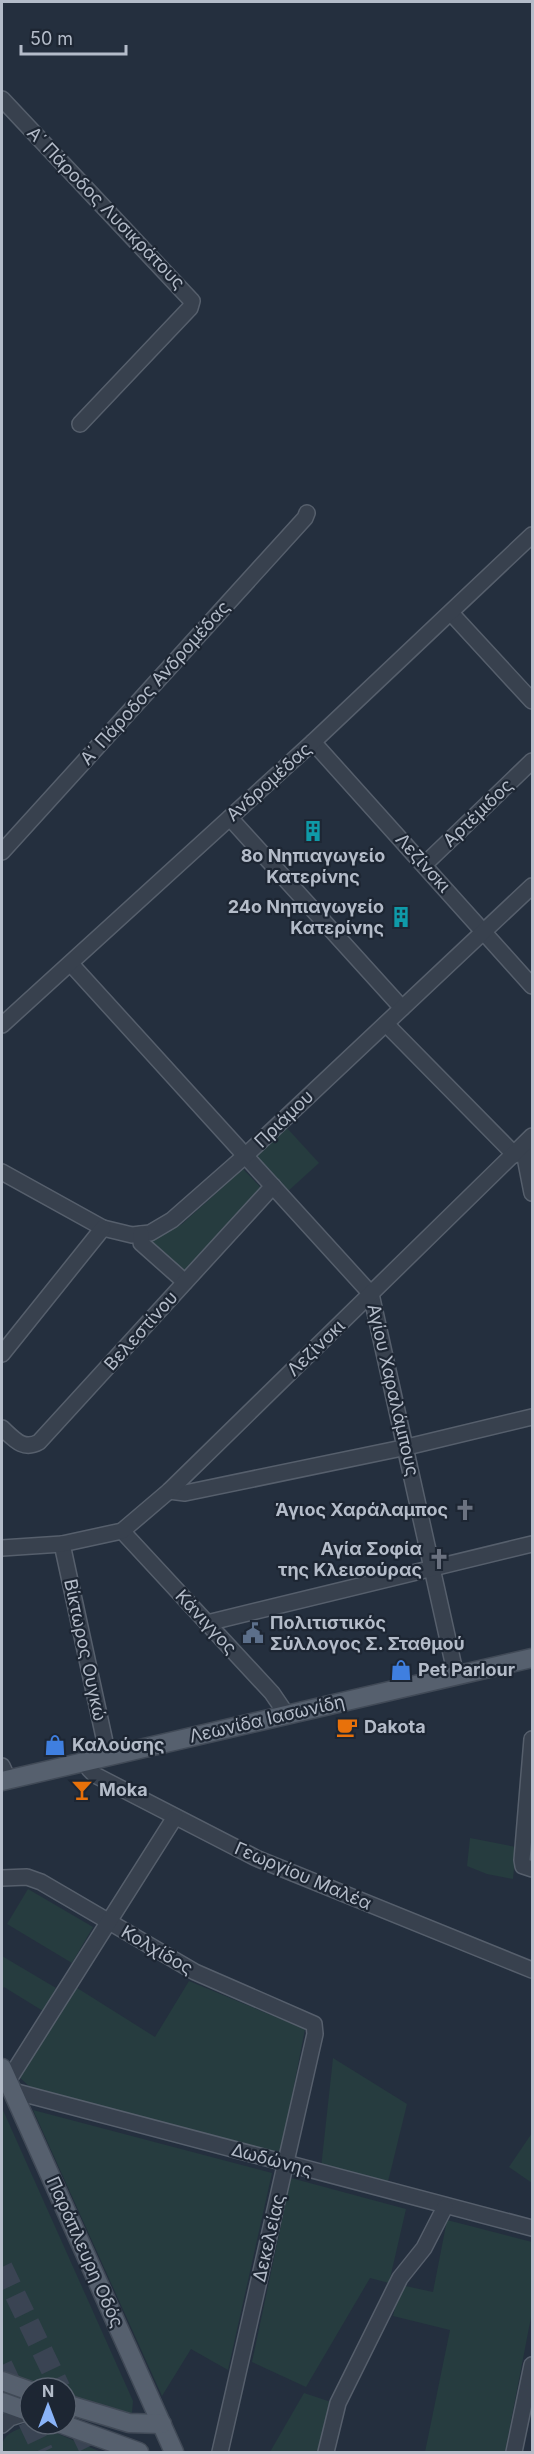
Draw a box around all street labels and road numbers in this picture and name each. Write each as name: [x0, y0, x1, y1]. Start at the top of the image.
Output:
street label: Α΄ Πάροδος Λυσικράτους: [23, 122, 189, 293]
street label: Α΄ Πάροδος Ανδρομέδας: [76, 596, 234, 769]
street label: Ανδρομέδας: [222, 738, 315, 825]
street label: Αρτέμιδος: [439, 774, 517, 851]
street label: Λεζίνσκι: [391, 829, 455, 896]
street label: Πριάμου: [250, 1086, 317, 1152]
street label: Βελεστίνου: [100, 1287, 182, 1375]
street label: Αγίου Χαραλάμπους: [363, 1302, 424, 1478]
street label: Λεζίνσκι: [282, 1315, 349, 1380]
street label: Βίκτωρος Ουγκώ: [60, 1577, 111, 1723]
street label: Κάνιγγος: [171, 1585, 241, 1658]
street label: Λεωνίδα Ιασωνίδη: [187, 1690, 347, 1747]
street label: Γεωργίου Μαλέα: [232, 1837, 375, 1914]
street label: Κολχίδος: [118, 1921, 197, 1978]
street label: Δωδώνης: [230, 2139, 315, 2180]
street label: Παράπλευρη Οδός: [43, 2173, 128, 2331]
street label: Δεκελείας: [248, 2192, 289, 2284]

